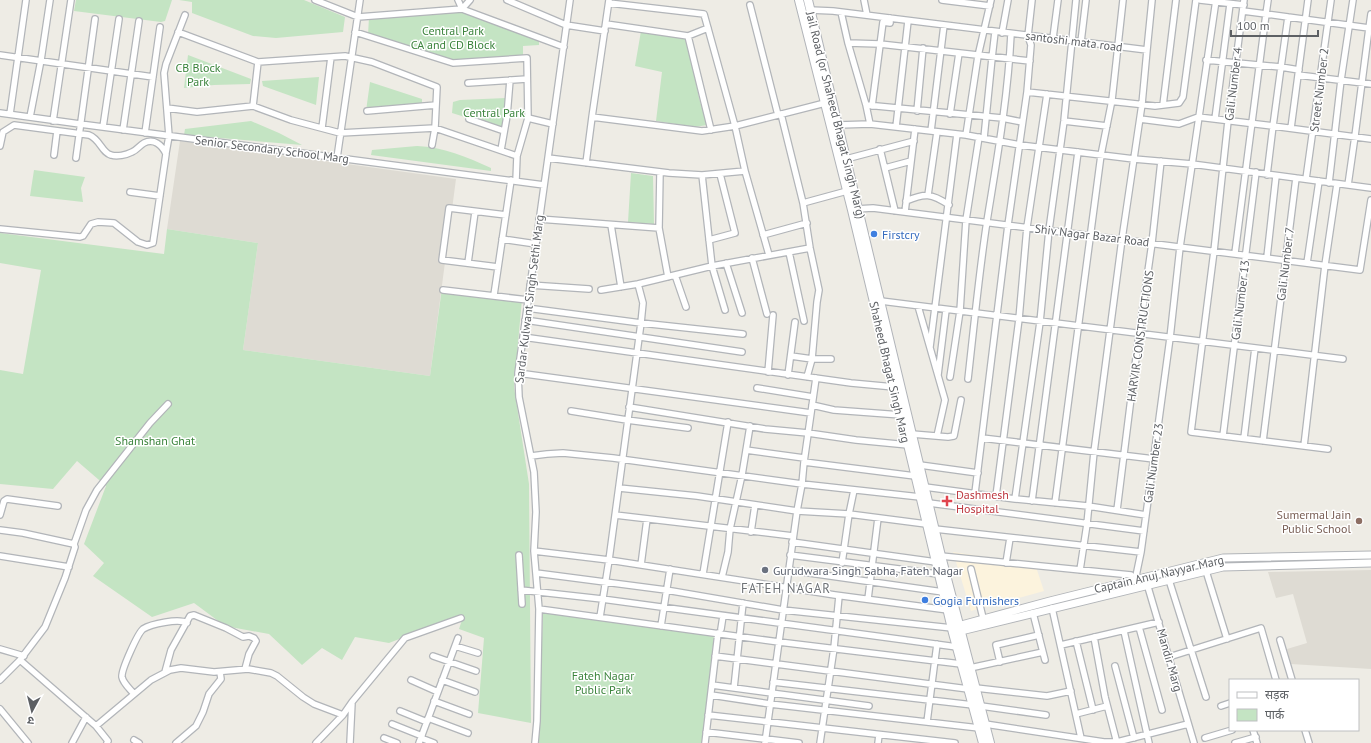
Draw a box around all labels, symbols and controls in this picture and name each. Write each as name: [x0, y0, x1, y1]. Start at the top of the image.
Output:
street label: Jail Road (or Shaheed Bhagat Singh Marg): [803, 9, 869, 220]
scale bar: [1231, 12, 1318, 38]
text: 100 m: [1237, 18, 1270, 33]
park label: Central Park CA and CD Block: [411, 23, 495, 52]
street label: santoshi mata road: [1025, 28, 1123, 54]
street label: Gali Number 4: [1221, 46, 1245, 122]
street label: Street Number 2: [1306, 47, 1332, 133]
park label: CB Block Park: [175, 60, 221, 89]
park label: Central Park: [463, 105, 525, 120]
street label: Senior Secondary School Marg: [194, 132, 350, 166]
street label: Sardar Kulwant Singh Sethi Marg: [511, 214, 547, 384]
street label: Shiv Nagar Bazar Road: [1034, 221, 1150, 249]
street label: Gali Number 7: [1273, 226, 1297, 302]
place label: Firstcry: [882, 227, 920, 242]
marker: Firstcry: [869, 229, 879, 239]
street label: Gali Number 13: [1228, 259, 1252, 341]
street label: HARVIR CONSTRUCTIONS: [1123, 269, 1157, 403]
street label: Shaheed Bhagat Singh Marg: [866, 300, 914, 444]
street label: Gali Number 23: [1140, 422, 1166, 504]
park label: Shamshan Ghat: [115, 433, 195, 448]
place label: Dashmesh Hospital: [956, 487, 1009, 516]
marker: Dashmesh Hospital: [941, 495, 953, 507]
place label: Sumermal Jain Public School: [1277, 507, 1351, 536]
marker: Sumermal Jain Public School: [1354, 516, 1364, 526]
street label: Captain Anuj Nayyar Marg: [1093, 552, 1225, 596]
place label: Gurudwara Singh Sabha, Fateh Nagar: [773, 563, 963, 578]
marker: Gurudwara Singh Sabha, Fateh Nagar: [760, 565, 770, 575]
district label: FATEH NAGAR: [741, 580, 831, 597]
place label: Gogia Furnishers: [933, 593, 1019, 608]
marker: Gogia Furnishers: [920, 595, 930, 605]
street label: Mandir Marg: [1154, 627, 1186, 693]
park label: Fateh Nagar Public Park: [572, 668, 634, 697]
legend: [1229, 679, 1359, 731]
text: सड़क: [1265, 687, 1290, 702]
north arrow: [12, 691, 52, 731]
text: पार्क: [1265, 707, 1285, 722]
text: उ: [26, 714, 35, 728]

